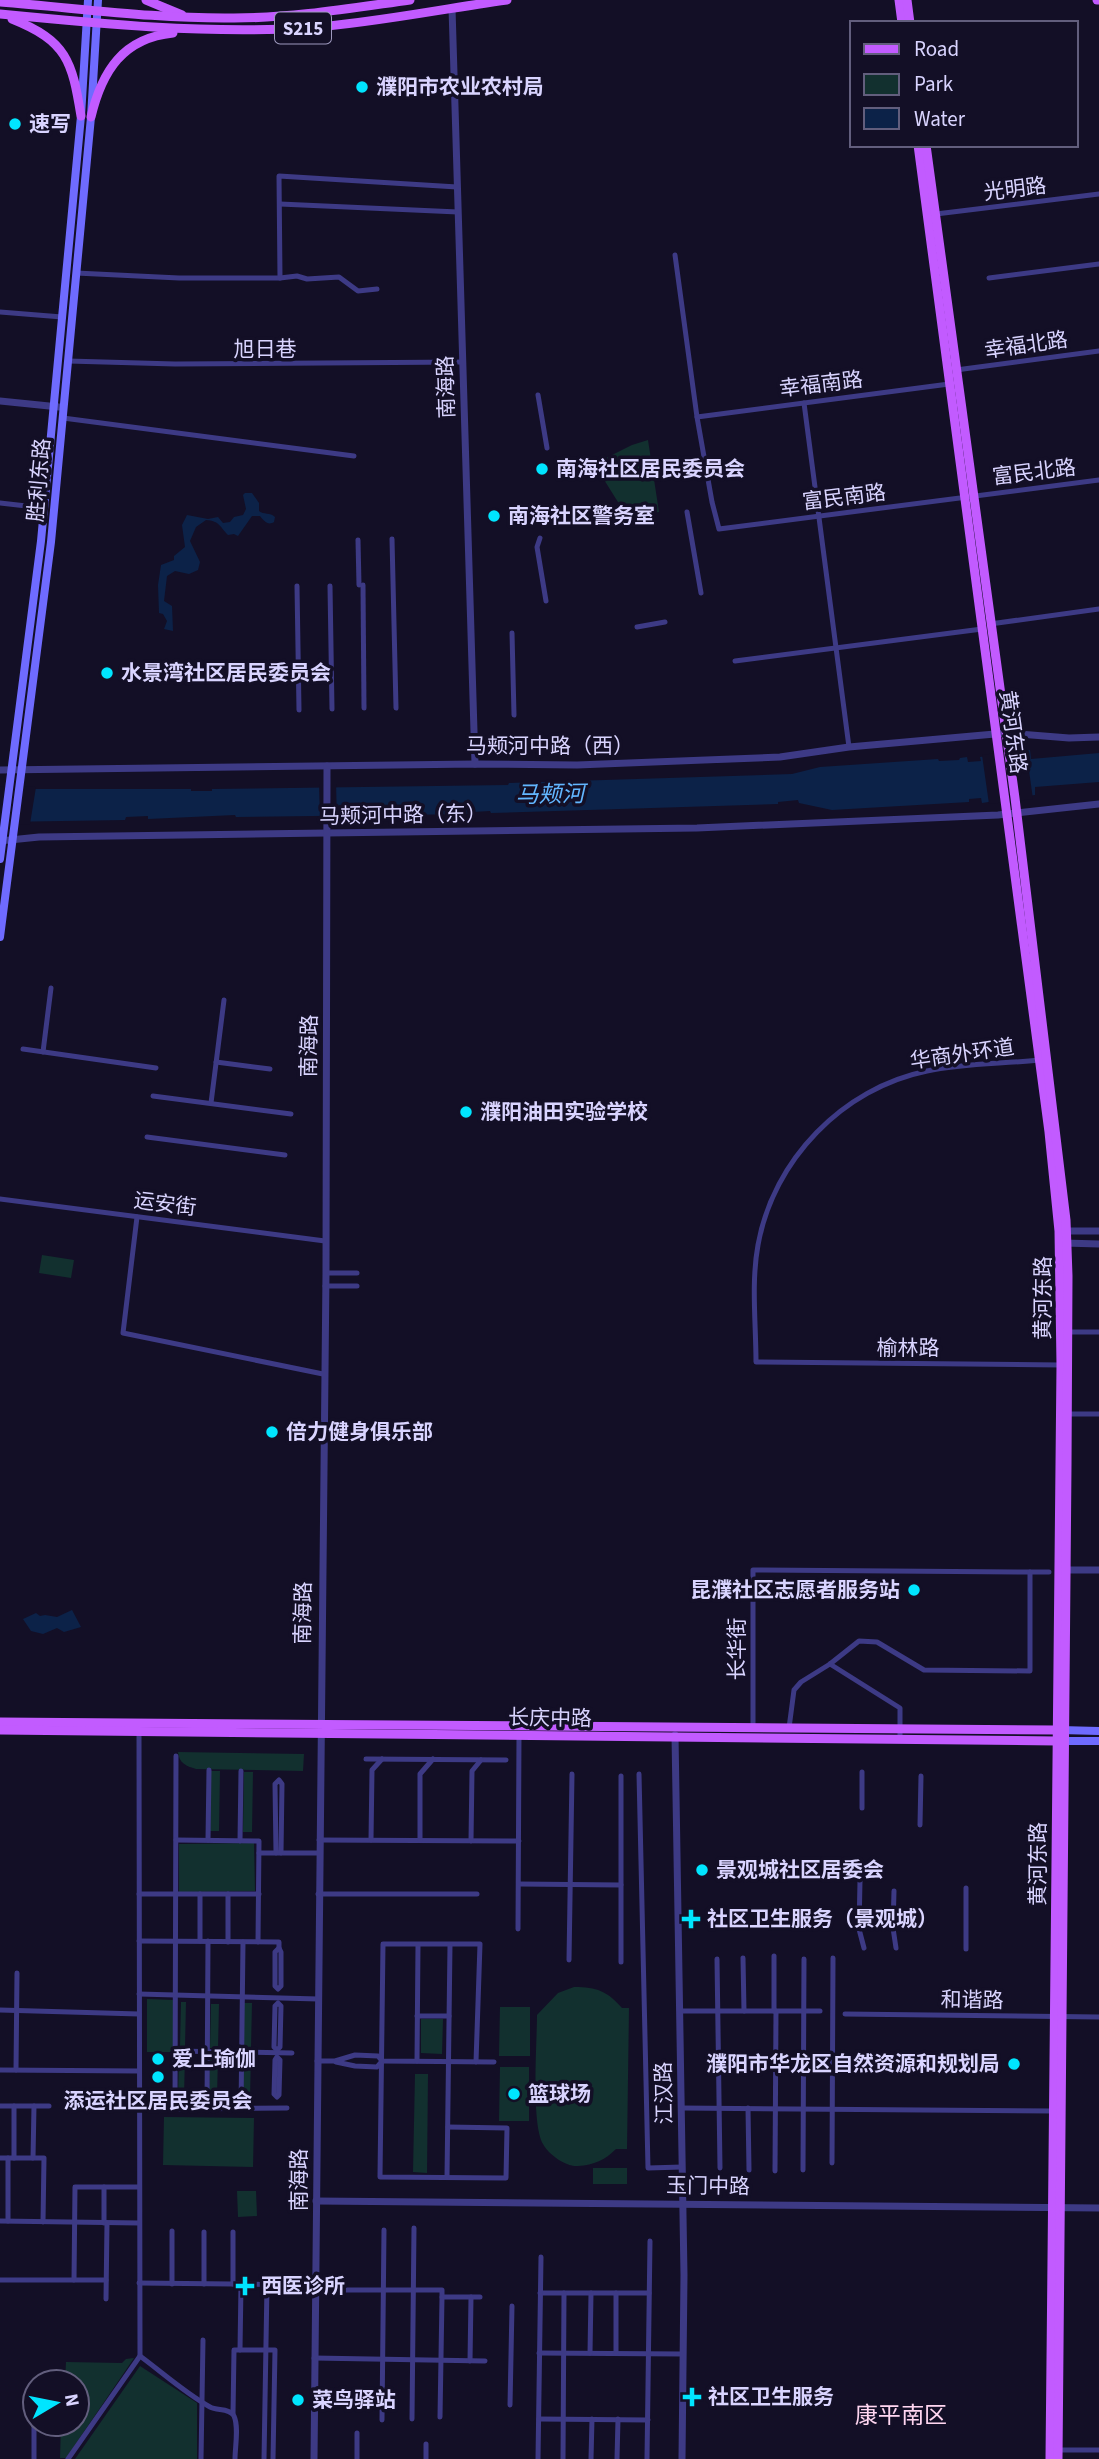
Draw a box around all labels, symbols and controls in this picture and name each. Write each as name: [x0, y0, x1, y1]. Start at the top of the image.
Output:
road number: S215: [275, 12, 331, 44]
legend: [850, 21, 1078, 147]
text: Road: [914, 34, 959, 64]
text: Park: [914, 69, 954, 99]
place label: 濮阳市农业农村局: [376, 72, 544, 102]
marker: 濮阳市农业农村局: [354, 79, 370, 95]
text: Water: [914, 104, 966, 134]
place label: 速写: [29, 109, 71, 139]
marker: 速写: [7, 116, 23, 132]
street label: 光明路: [982, 170, 1048, 208]
street label: 幸福北路: [982, 324, 1070, 366]
street label: 旭日巷: [234, 334, 297, 364]
street label: 南海路: [430, 355, 462, 419]
street label: 幸福南路: [777, 364, 865, 404]
street label: 胜利东路: [20, 437, 58, 523]
street label: 富民北路: [990, 452, 1078, 492]
place label: 南海社区居民委员会: [556, 454, 745, 484]
marker: 南海社区居民委员会: [534, 461, 550, 477]
street label: 富民南路: [800, 477, 888, 517]
place label: 南海社区警务室: [508, 501, 655, 531]
marker: 南海社区警务室: [486, 508, 502, 524]
place label: 水景湾社区居民委员会: [121, 658, 331, 688]
marker: 水景湾社区居民委员会: [99, 665, 115, 681]
street label: 黄河东路: [992, 688, 1034, 776]
street label: 马颊河中路（西）: [466, 731, 634, 761]
water label: 马颊河: [515, 777, 589, 812]
street label: 马颊河中路（东）: [319, 799, 487, 831]
street label: 南海路: [293, 1014, 325, 1078]
street label: 华商外环道: [908, 1032, 1016, 1076]
place label: 濮阳油田实验学校: [480, 1097, 648, 1127]
marker: 濮阳油田实验学校: [458, 1104, 474, 1120]
street label: 运安街: [132, 1185, 198, 1223]
street label: 黄河东路: [1028, 1256, 1058, 1340]
street label: 榆林路: [877, 1333, 940, 1363]
place label: 倍力健身俱乐部: [286, 1417, 433, 1447]
marker: 倍力健身俱乐部: [264, 1424, 280, 1440]
place label: 昆濮社区志愿者服务站: [690, 1575, 900, 1605]
street label: 南海路: [287, 1581, 319, 1645]
marker: 昆濮社区志愿者服务站: [906, 1582, 922, 1598]
street label: 长华街: [722, 1618, 752, 1681]
street label: 长庆中路: [508, 1702, 592, 1734]
street label: 黄河东路: [1023, 1822, 1053, 1906]
place label: 景观城社区居委会: [716, 1855, 884, 1885]
marker: 景观城社区居委会: [694, 1862, 710, 1878]
place label: 社区卫生服务（景观城）: [707, 1904, 938, 1934]
marker: 社区卫生服务（景观城）: [681, 1909, 701, 1929]
street label: 和谐路: [940, 1984, 1004, 2016]
place label: 爱上瑜伽: [172, 2044, 256, 2074]
place label: 濮阳市华龙区自然资源和规划局: [706, 2049, 1000, 2079]
marker: 爱上瑜伽: [150, 2051, 166, 2067]
marker: 濮阳市华龙区自然资源和规划局: [1006, 2056, 1022, 2072]
street label: 江汉路: [648, 2061, 680, 2125]
marker: 添运社区居民委员会: [150, 2069, 166, 2085]
place label: 篮球场: [528, 2079, 591, 2109]
place label: 添运社区居民委员会: [64, 2086, 253, 2116]
marker: 篮球场: [506, 2086, 522, 2102]
street label: 南海路: [284, 2149, 314, 2212]
street label: 玉门中路: [666, 2170, 750, 2202]
place label: 西医诊所: [261, 2271, 345, 2301]
marker: 西医诊所: [235, 2276, 255, 2296]
north arrow: [21, 2368, 91, 2438]
place label: 社区卫生服务: [708, 2382, 834, 2412]
place label: 菜鸟驿站: [312, 2385, 396, 2415]
marker: 社区卫生服务: [682, 2387, 702, 2407]
text: N: [57, 2392, 86, 2409]
marker: 菜鸟驿站: [290, 2392, 306, 2408]
district label: 康平南区: [855, 2399, 947, 2432]

